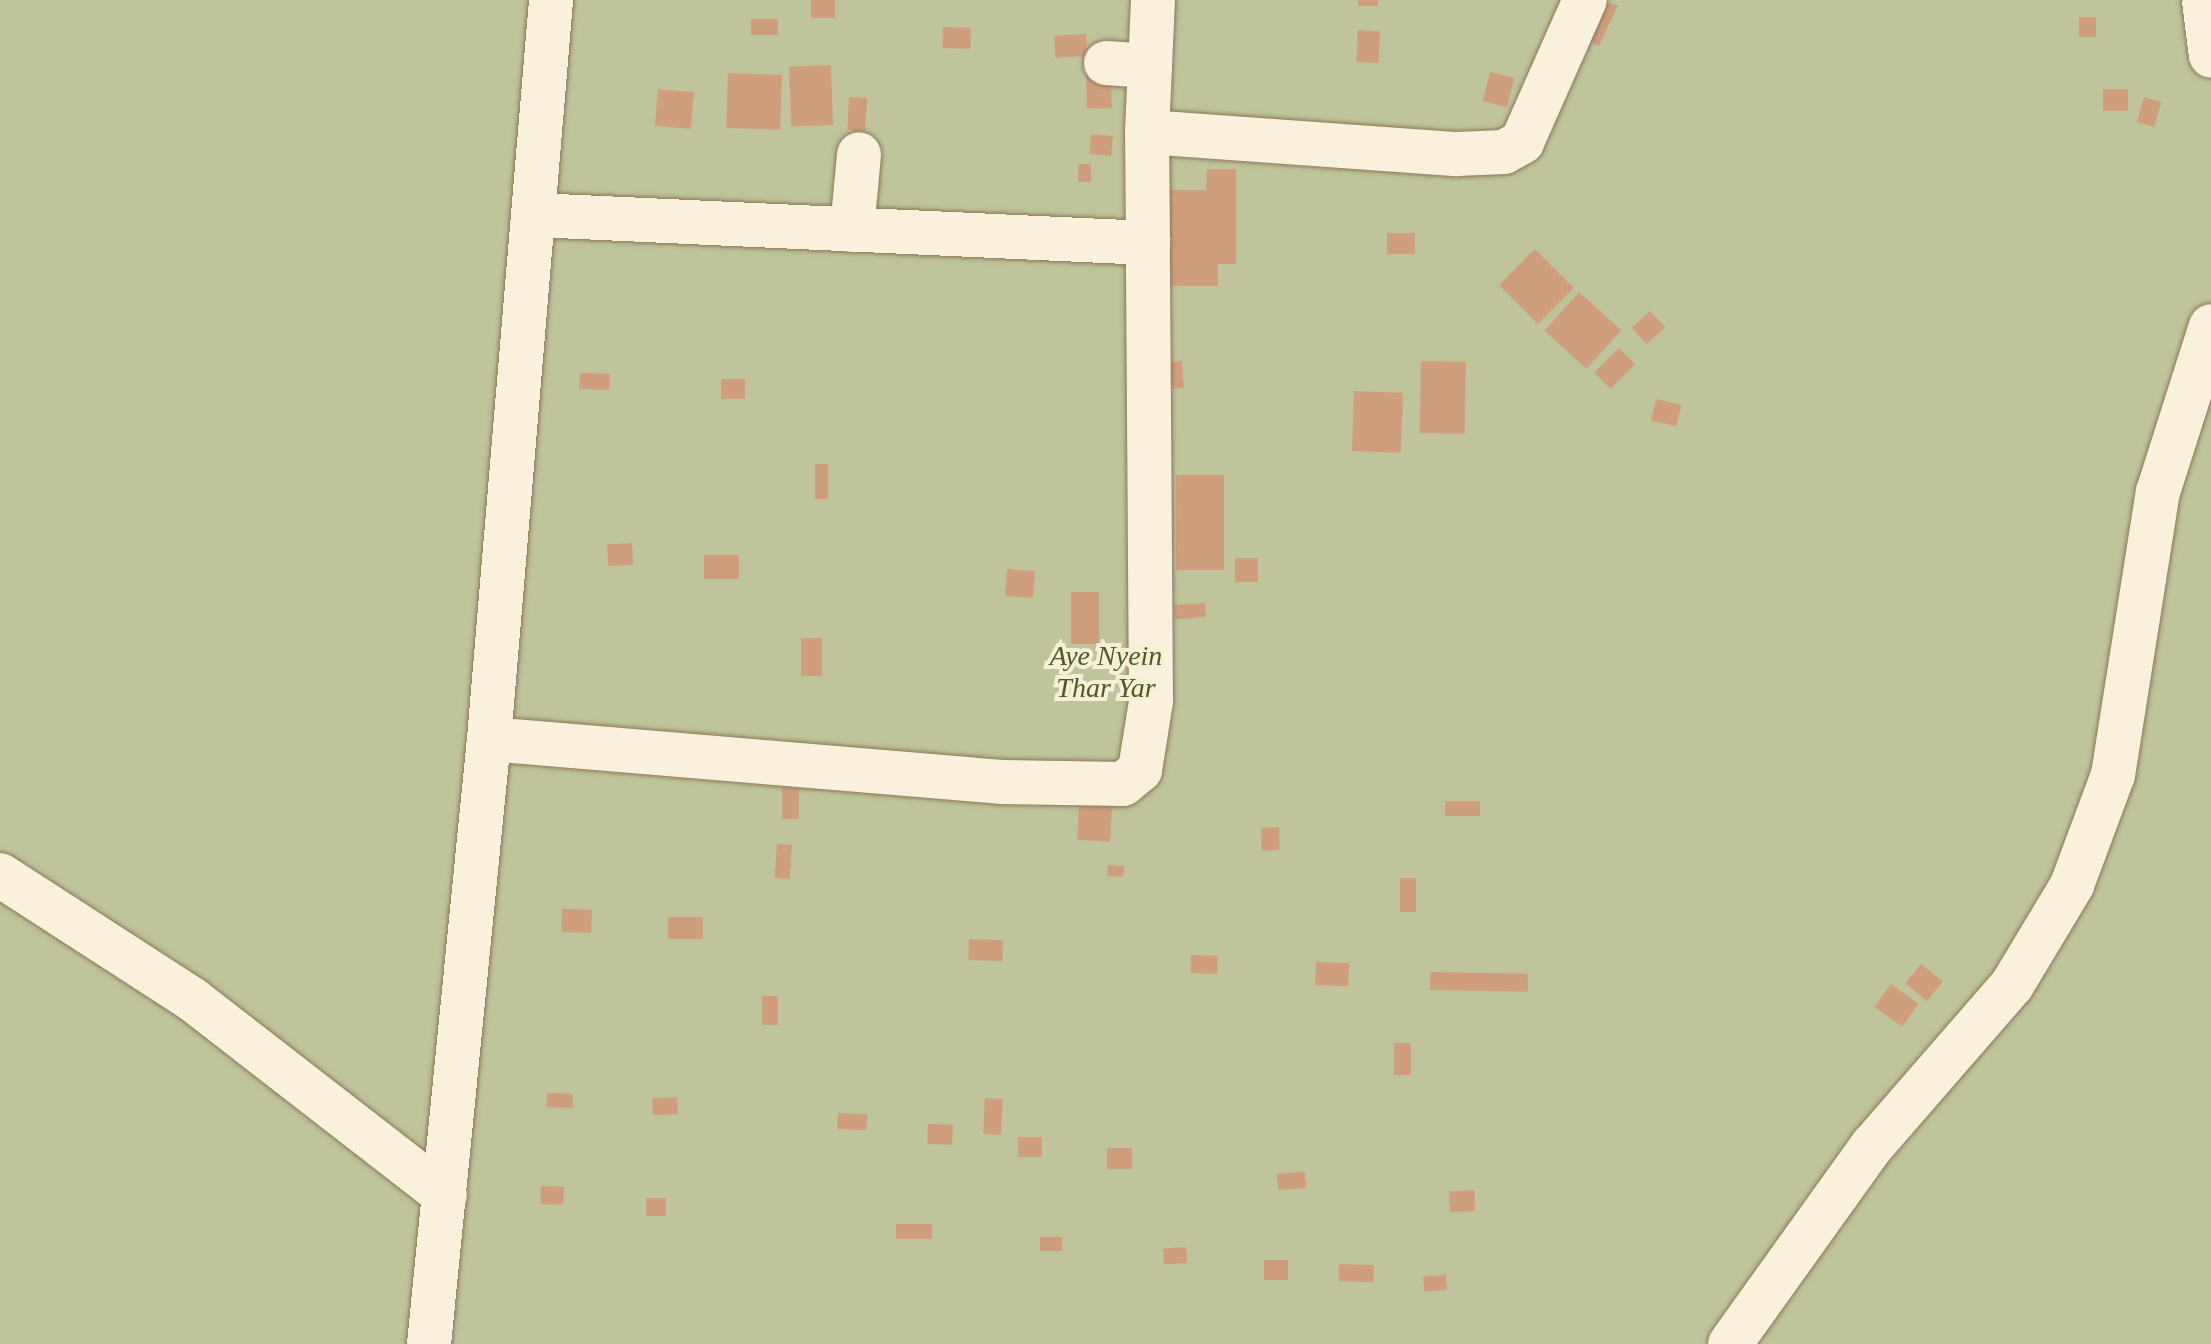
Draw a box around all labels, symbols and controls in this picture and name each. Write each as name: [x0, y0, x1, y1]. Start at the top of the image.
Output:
park label: Aye Nyein Thar Yar: [1050, 639, 1162, 705]

